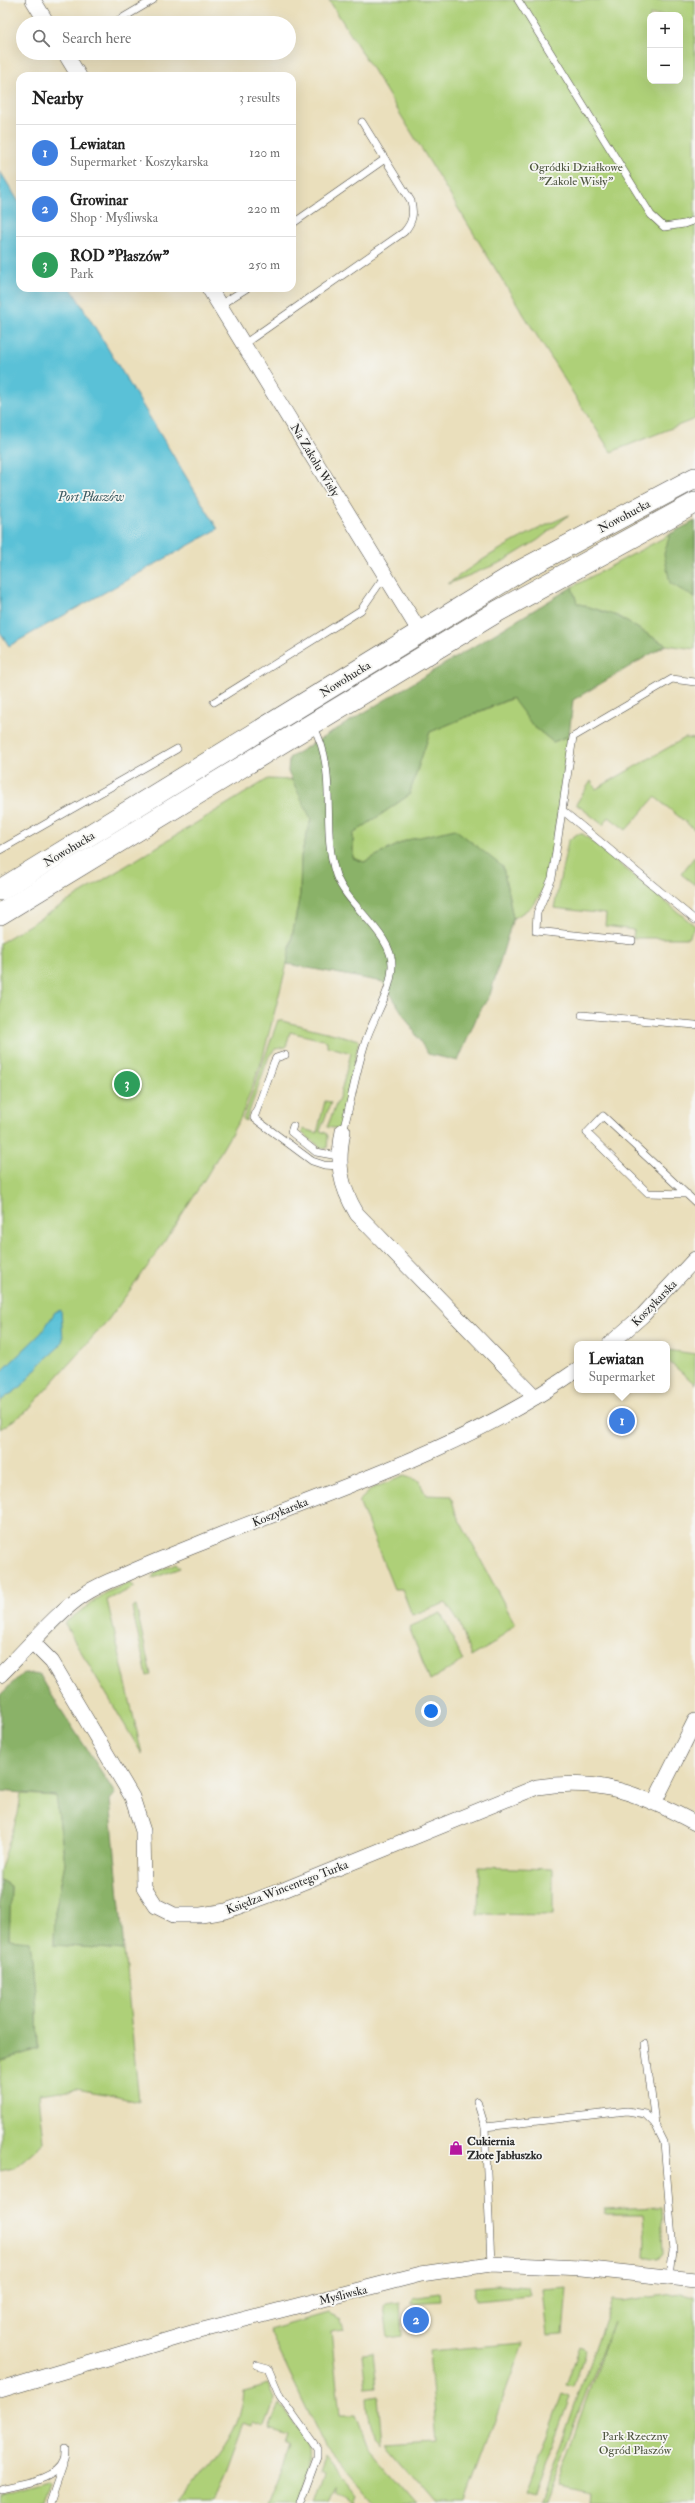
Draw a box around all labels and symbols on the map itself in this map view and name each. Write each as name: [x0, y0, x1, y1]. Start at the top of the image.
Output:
park label: Ogródki Działkowe "Zakole Wisły": [529, 160, 623, 189]
street label: Na Zakolu Wisły: [287, 421, 343, 500]
water label: Port Płaszów: [57, 489, 124, 505]
street label: Nowohucka: [596, 496, 654, 536]
street label: Nowohucka: [317, 657, 374, 701]
street label: Nowohucka: [41, 828, 98, 871]
pin: 3: [114, 1069, 140, 1099]
street label: Koszykarska: [629, 1276, 681, 1330]
pin: 1: [609, 1406, 635, 1436]
street label: Koszykarska: [250, 1494, 311, 1530]
your location: [421, 1701, 441, 1721]
street label: Księdza Wincentego Turka: [224, 1857, 351, 1918]
place label: Cukiernia Złote Jabłuszko: [467, 2134, 542, 2163]
shop icon: Cukiernia Złote Jabłuszko: [448, 2140, 464, 2156]
street label: Myśliwska: [318, 2282, 370, 2309]
pin: 2: [403, 2305, 429, 2335]
park label: Park Rzeczny Ogród Płaszów: [599, 2429, 672, 2458]

